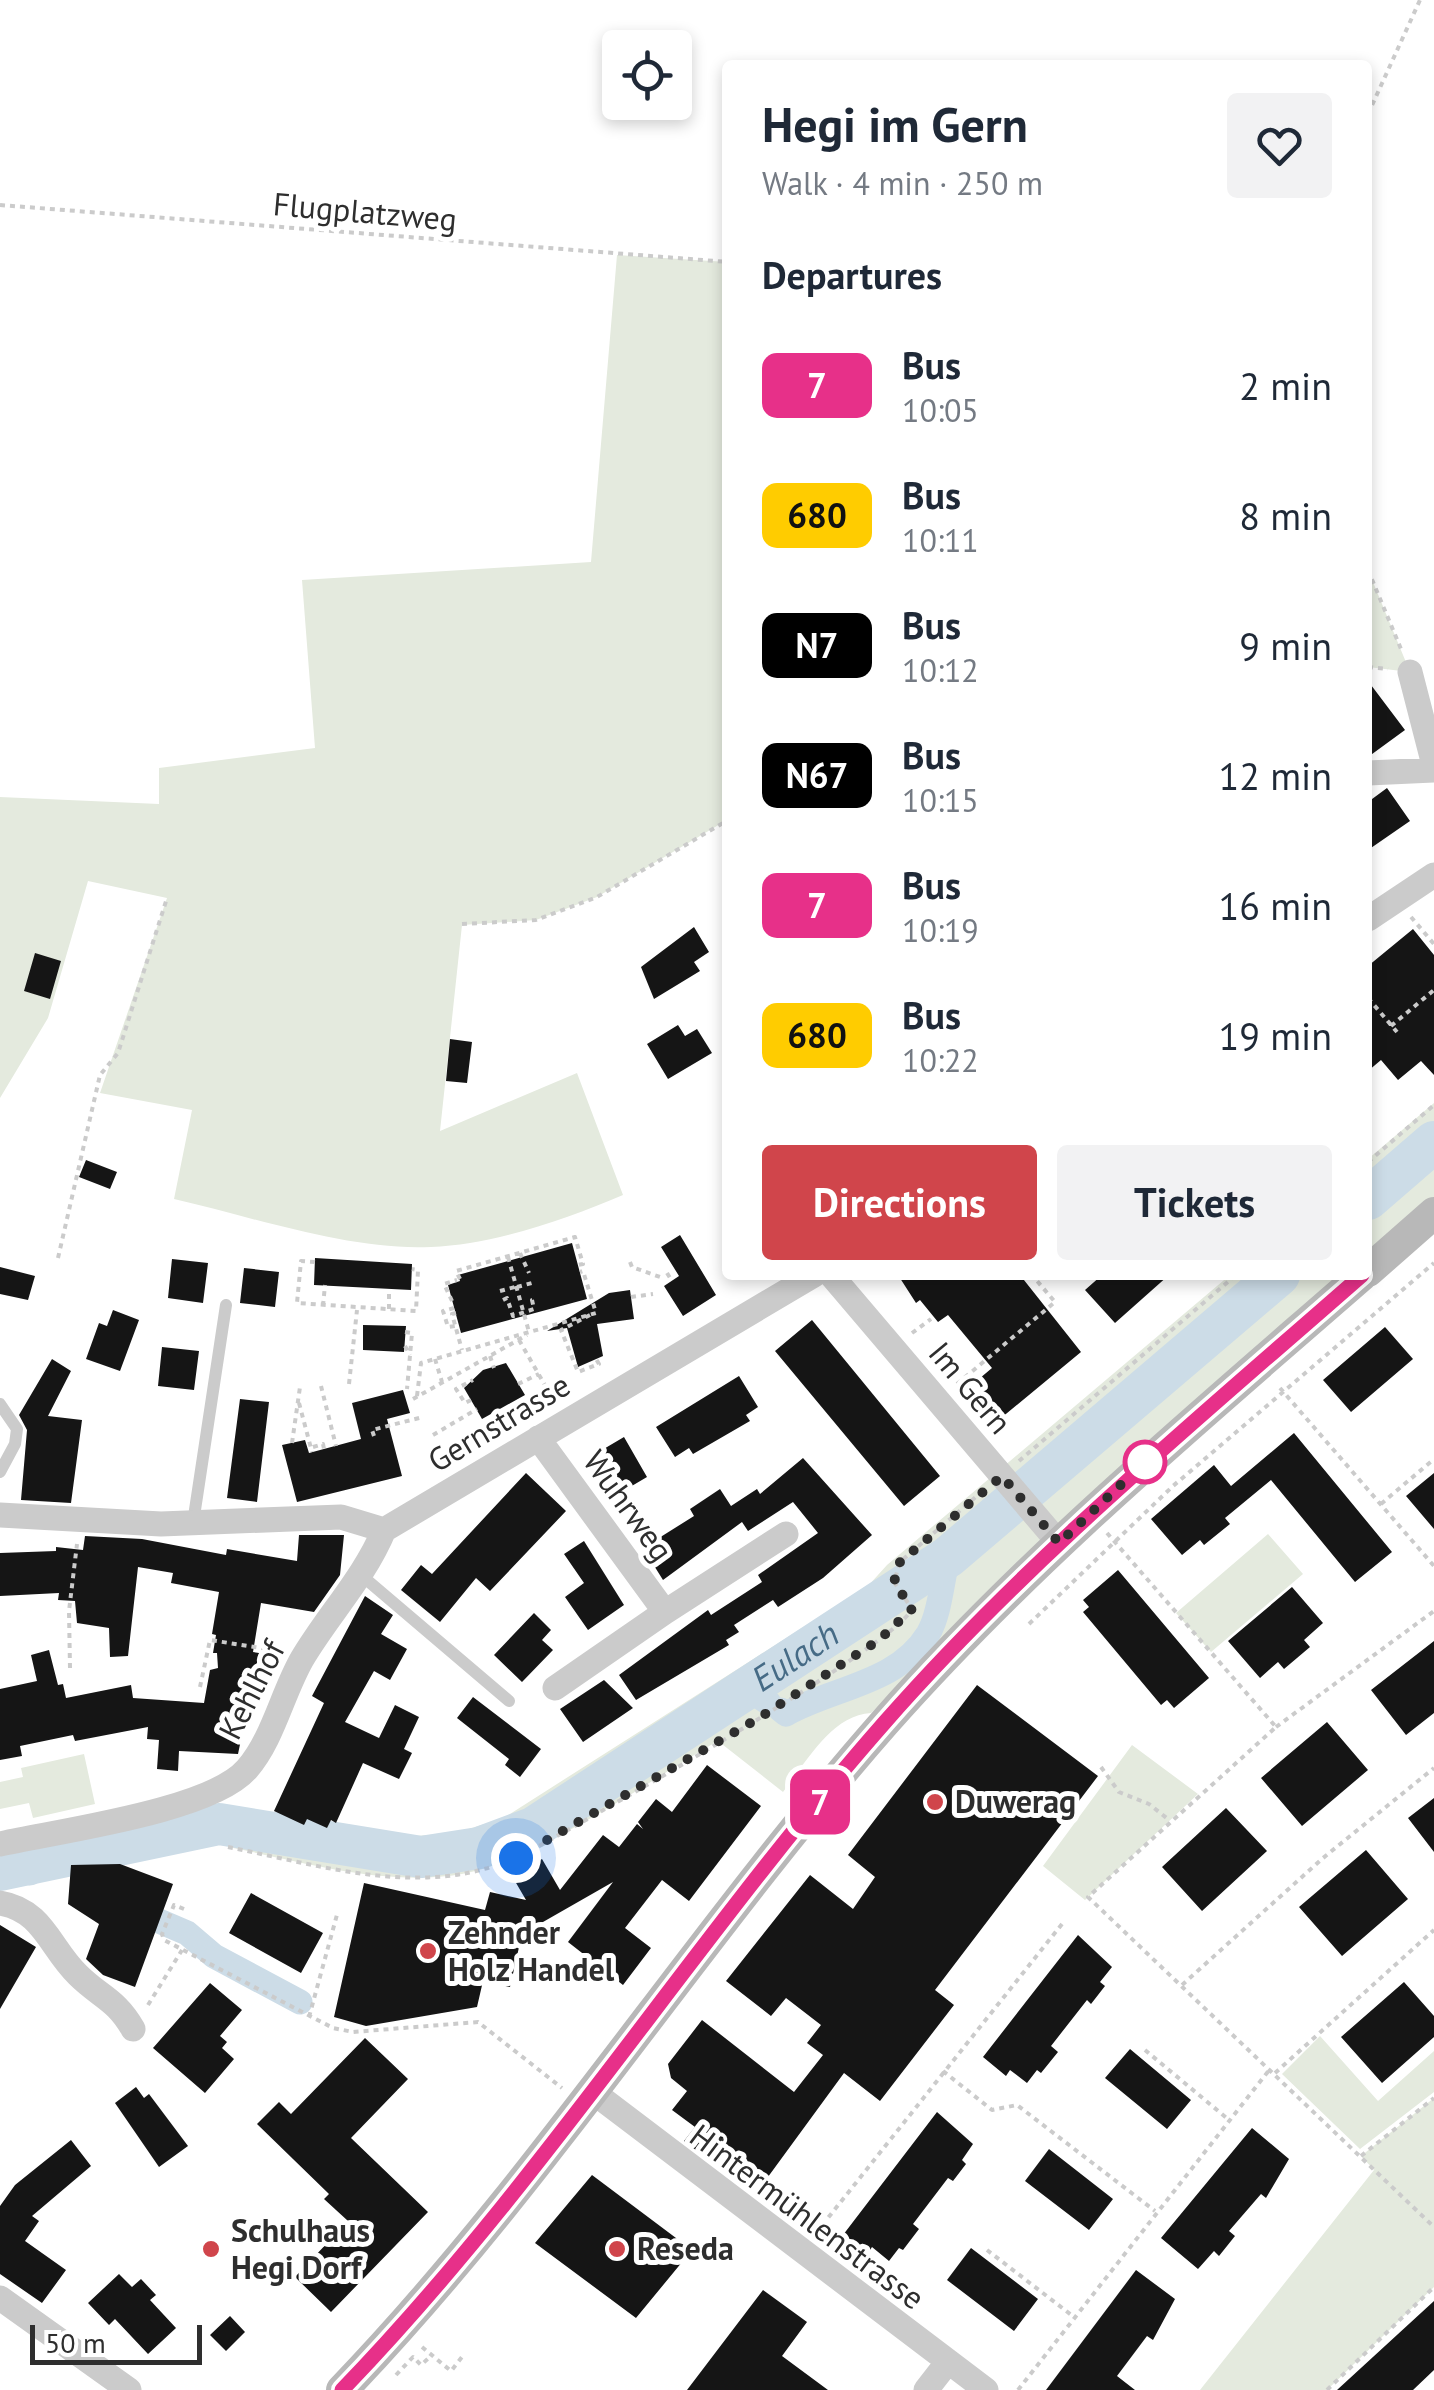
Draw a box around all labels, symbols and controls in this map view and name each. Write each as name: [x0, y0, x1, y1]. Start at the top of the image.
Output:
map controls: [602, 30, 692, 120]
button: locate: [602, 30, 692, 120]
text: Hegi im Gern: [762, 93, 1028, 155]
button: heart: [1227, 93, 1332, 198]
text: Walk · 4 min · 250 m: [762, 162, 1043, 204]
street label: Flugplatzweg: [271, 182, 459, 240]
text: Departures: [762, 250, 942, 299]
text: Bus: [902, 340, 961, 389]
text: 2 min: [1239, 361, 1332, 410]
text: 7: [807, 362, 827, 408]
text: 10:05: [902, 389, 979, 431]
text: Bus: [902, 470, 961, 519]
text: 8 min: [1239, 491, 1332, 540]
text: 680: [787, 492, 847, 538]
text: 10:11: [902, 519, 979, 561]
text: Bus: [902, 600, 961, 649]
text: 9 min: [1239, 621, 1332, 670]
text: N7: [796, 622, 838, 668]
text: 10:12: [902, 649, 979, 691]
text: Bus: [902, 730, 961, 779]
text: 12 min: [1219, 751, 1332, 800]
text: N67: [786, 752, 848, 798]
text: 10:15: [902, 779, 979, 821]
text: Bus: [902, 860, 961, 909]
text: 16 min: [1219, 881, 1332, 930]
text: 7: [807, 882, 827, 928]
text: 10:19: [902, 909, 979, 951]
text: Bus: [902, 990, 961, 1039]
text: 19 min: [1219, 1011, 1332, 1060]
text: 680: [787, 1012, 847, 1058]
text: 10:22: [902, 1039, 979, 1081]
button: Directions: [762, 1145, 1037, 1260]
button: Tickets: [1057, 1145, 1332, 1260]
street label: Im Gern: [920, 1332, 1022, 1442]
street label: Gernstrasse: [420, 1363, 577, 1481]
unlabelled marker: [1124, 1441, 1166, 1483]
street label: Wuhrweg: [574, 1442, 683, 1569]
water label: Eulach: [742, 1611, 847, 1701]
street label: Kehlhof: [208, 1631, 295, 1746]
line badge: 7: [788, 1770, 852, 1834]
text: 7: [810, 1779, 830, 1825]
place label: Duwerag: [955, 1780, 1076, 1822]
marker: Duwerag: [924, 1791, 946, 1813]
your location: [491, 1833, 541, 1883]
place label: Zehnder Holz Handel: [448, 1911, 615, 1990]
marker: Zehnder Holz Handel: [417, 1940, 439, 1962]
street label: Hintermühlenstrasse: [682, 2114, 933, 2318]
place label: Schulhaus Hegi Dorf: [231, 2209, 370, 2288]
place label: Reseda: [637, 2227, 734, 2269]
marker: Schulhaus Hegi Dorf: [200, 2238, 222, 2260]
marker: Reseda: [606, 2238, 628, 2260]
scale bar: [30, 2320, 202, 2364]
text: 50 m: [45, 2324, 106, 2361]

